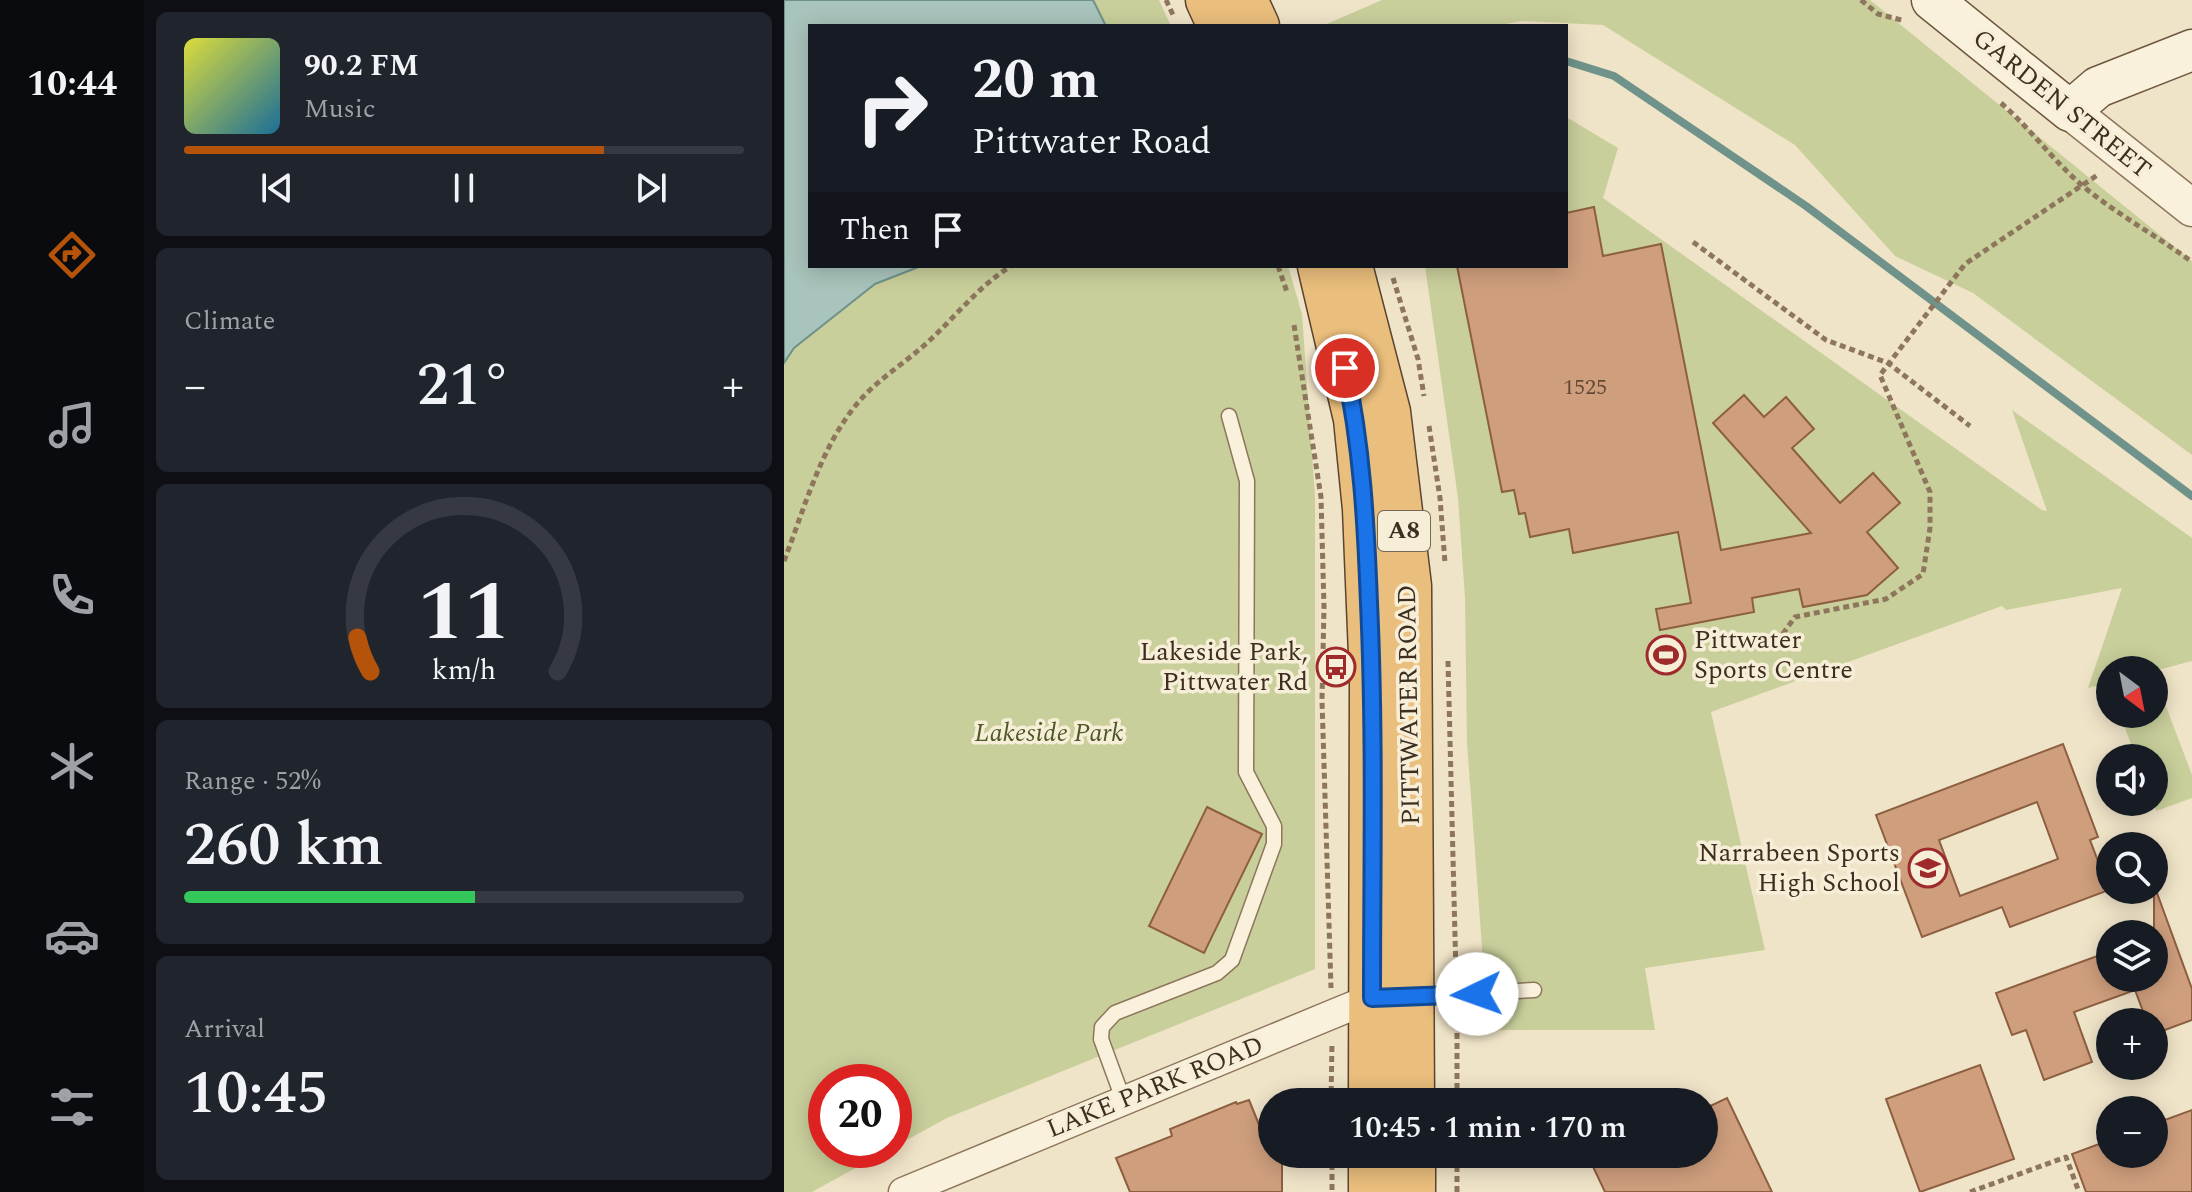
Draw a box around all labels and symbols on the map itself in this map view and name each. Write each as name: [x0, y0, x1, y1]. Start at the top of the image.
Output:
street label: GARDEN STREET: [1964, 19, 2160, 189]
pin: [1311, 334, 1379, 402]
house number: 1525: [1563, 371, 1607, 404]
road number: A8: [1378, 511, 1430, 551]
street label: PITTWATER ROAD: [1387, 584, 1431, 826]
place label: Pittwater Sports Centre: [1694, 620, 1853, 690]
place label: Lakeside Park, Pittwater Rd: [1140, 632, 1308, 702]
sports icon: Pittwater Sports Centre: [1645, 634, 1687, 676]
bus stop icon: Lakeside Park, Pittwater Rd: [1315, 646, 1357, 688]
north arrow: [2096, 656, 2168, 728]
park label: Lakeside Park: [974, 713, 1124, 753]
place label: Narrabeen Sports High School: [1698, 833, 1900, 903]
school or university icon: Narrabeen Sports High School: [1907, 847, 1949, 889]
position arrow: [1435, 952, 1519, 1036]
street label: LAKE PARK ROAD: [1040, 1025, 1270, 1149]
speed limit sign: 20: [808, 1064, 912, 1168]

